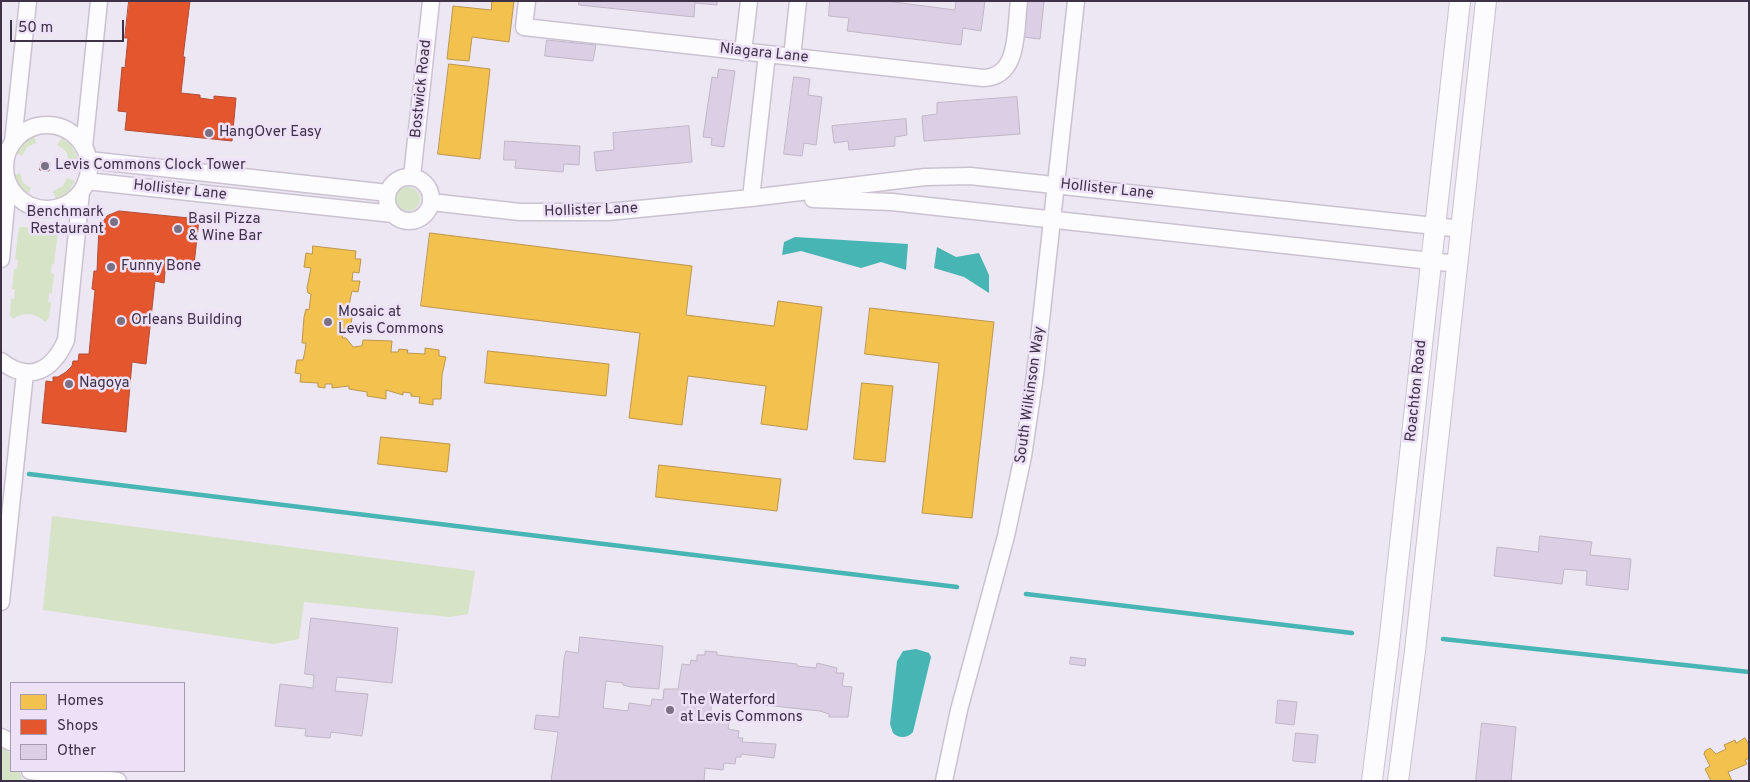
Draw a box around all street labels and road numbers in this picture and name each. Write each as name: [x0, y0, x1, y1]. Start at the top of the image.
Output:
street label: Bostwick Road: [408, 39, 436, 139]
street label: Niagara Lane: [719, 40, 809, 68]
street label: Hollister Lane: [1059, 176, 1155, 204]
street label: Hollister Lane: [132, 177, 228, 205]
street label: Hollister Lane: [544, 200, 638, 222]
street label: South Wilkinson Way: [1012, 325, 1050, 465]
street label: Roachton Road: [1403, 339, 1431, 443]

